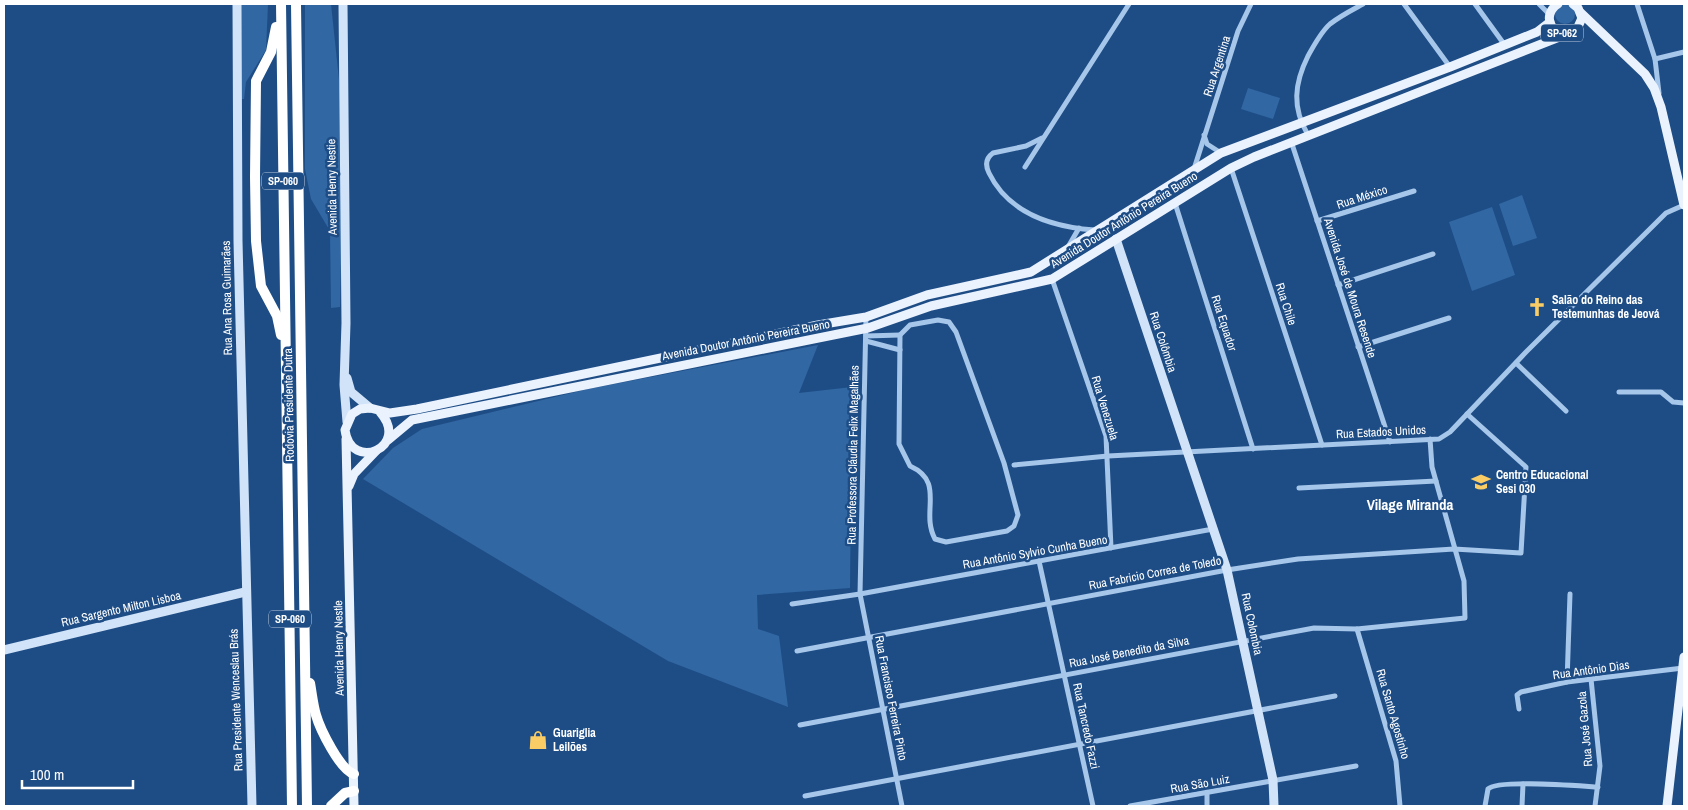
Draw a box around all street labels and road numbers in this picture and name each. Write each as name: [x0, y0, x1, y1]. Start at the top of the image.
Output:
road number: SP-062: [1541, 24, 1583, 42]
street label: Rua Argentina: [1200, 33, 1234, 98]
street label: Avenida Henry Nestie: [323, 139, 341, 236]
street label: Avenida Doutor Antônio Pereira Bueno: [1047, 168, 1201, 272]
road number: SP-060: [262, 172, 304, 190]
street label: Rua México: [1335, 181, 1389, 213]
street label: Avenida José de Moura Resende: [1320, 215, 1380, 360]
street label: Rua Ana Rosa Guimarães: [218, 240, 236, 356]
street label: Rua Chile: [1272, 281, 1300, 327]
street label: Rua Equador: [1207, 293, 1241, 354]
street label: Rua Colômbia: [1146, 310, 1180, 375]
street label: Avenida Doutor Antônio Pereira Bueno: [660, 316, 831, 364]
street label: Rodovia Presidente Dutra: [280, 347, 298, 462]
street label: Rua Professora Cláudia Felix Magalhães: [843, 365, 863, 545]
street label: Rua Venezuela: [1088, 374, 1123, 443]
street label: Rua Estados Unidos: [1336, 422, 1427, 442]
street label: Rua Antônio Sylvio Cunha Bueno: [961, 531, 1109, 573]
street label: Rua Fabricio Correa de Toledo: [1087, 552, 1223, 594]
street label: Rua Sargento Milton Lisboa: [59, 587, 183, 631]
street label: Rua Colombia: [1238, 592, 1266, 657]
street label: Avenida Henry Nestle: [330, 600, 348, 697]
road number: SP-060: [269, 610, 311, 628]
street label: Rua Presidente Wenceslau Brás: [226, 628, 246, 772]
street label: Rua José Benedito da Silva: [1068, 632, 1191, 671]
street label: Rua Francisco Ferreira Pinto: [871, 634, 911, 762]
street label: Rua Antônio Dias: [1552, 657, 1630, 683]
street label: Rua Santo Agostinho: [1372, 667, 1414, 761]
street label: Rua Tancredo Fazzi: [1069, 681, 1103, 771]
street label: Rua José Gazola: [1574, 690, 1596, 767]
street label: Rua São Luiz: [1169, 771, 1231, 797]

